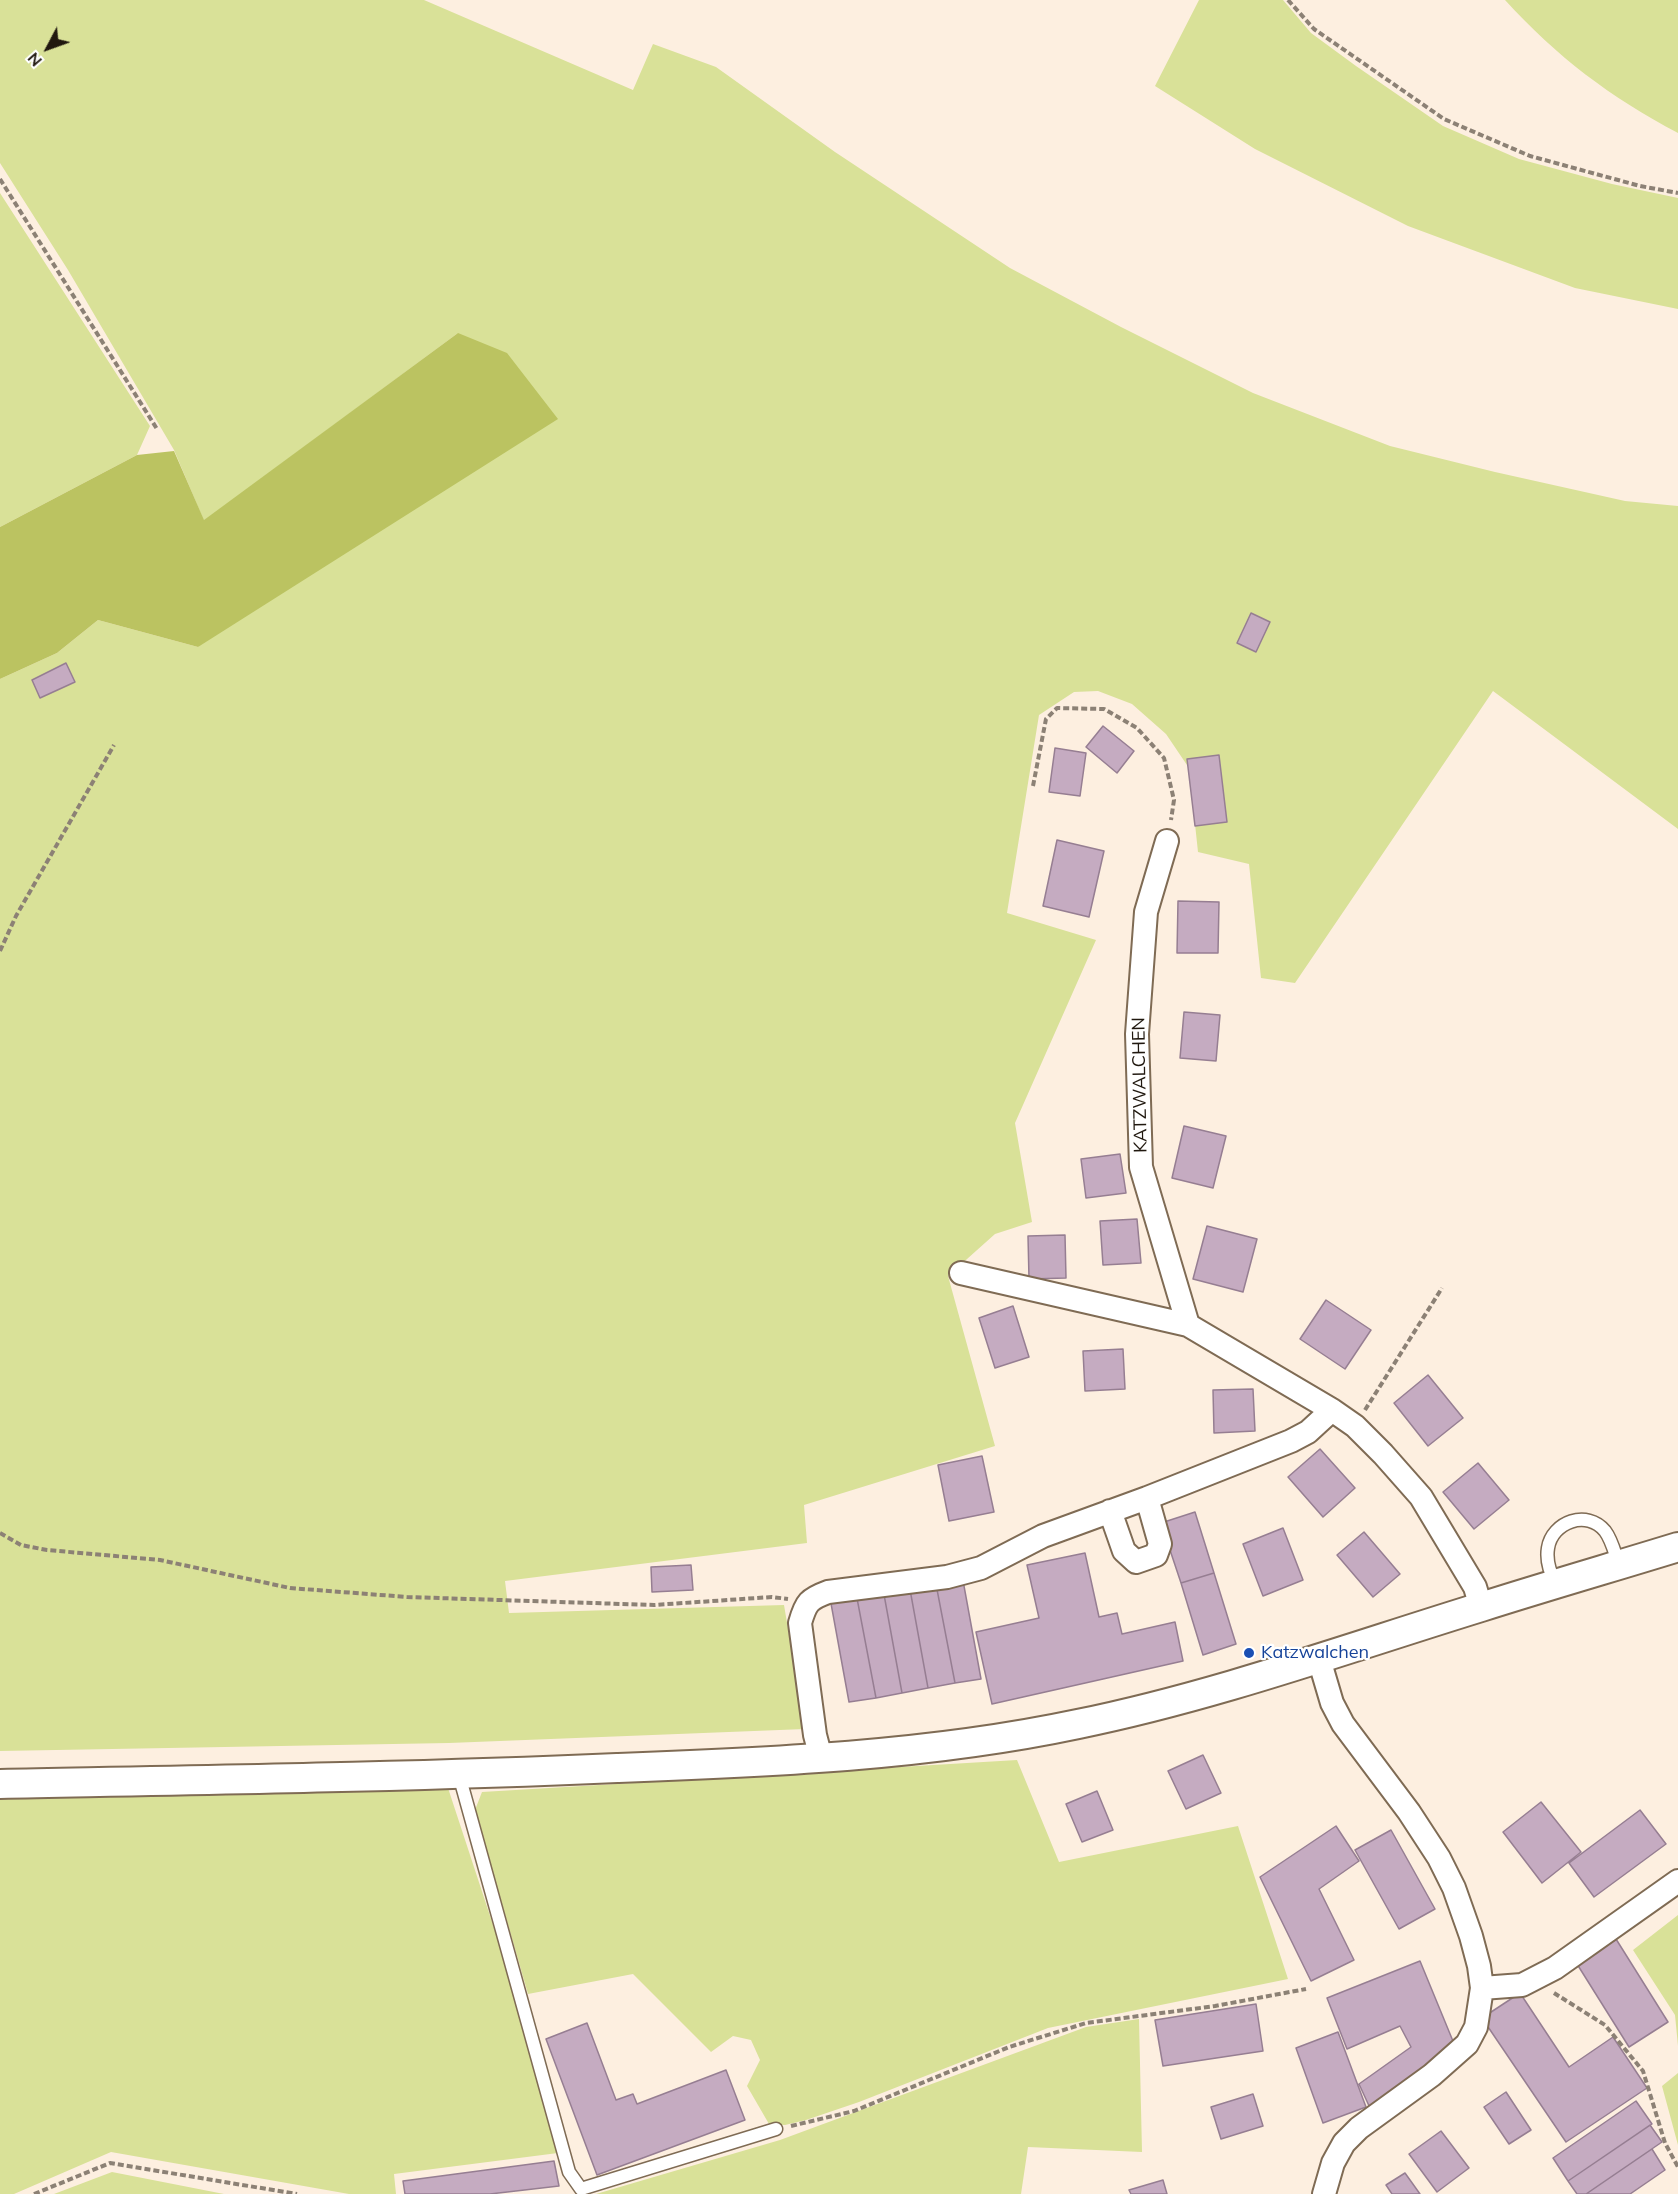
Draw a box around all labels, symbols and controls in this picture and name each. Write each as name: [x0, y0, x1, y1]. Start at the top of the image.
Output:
north arrow: [18, 18, 78, 78]
text: N: [23, 49, 46, 71]
street label: KATZWALCHEN: [1128, 1017, 1152, 1153]
place label: Katzwalchen: [1261, 1642, 1369, 1664]
marker: Katzwalchen: [1242, 1646, 1256, 1660]

